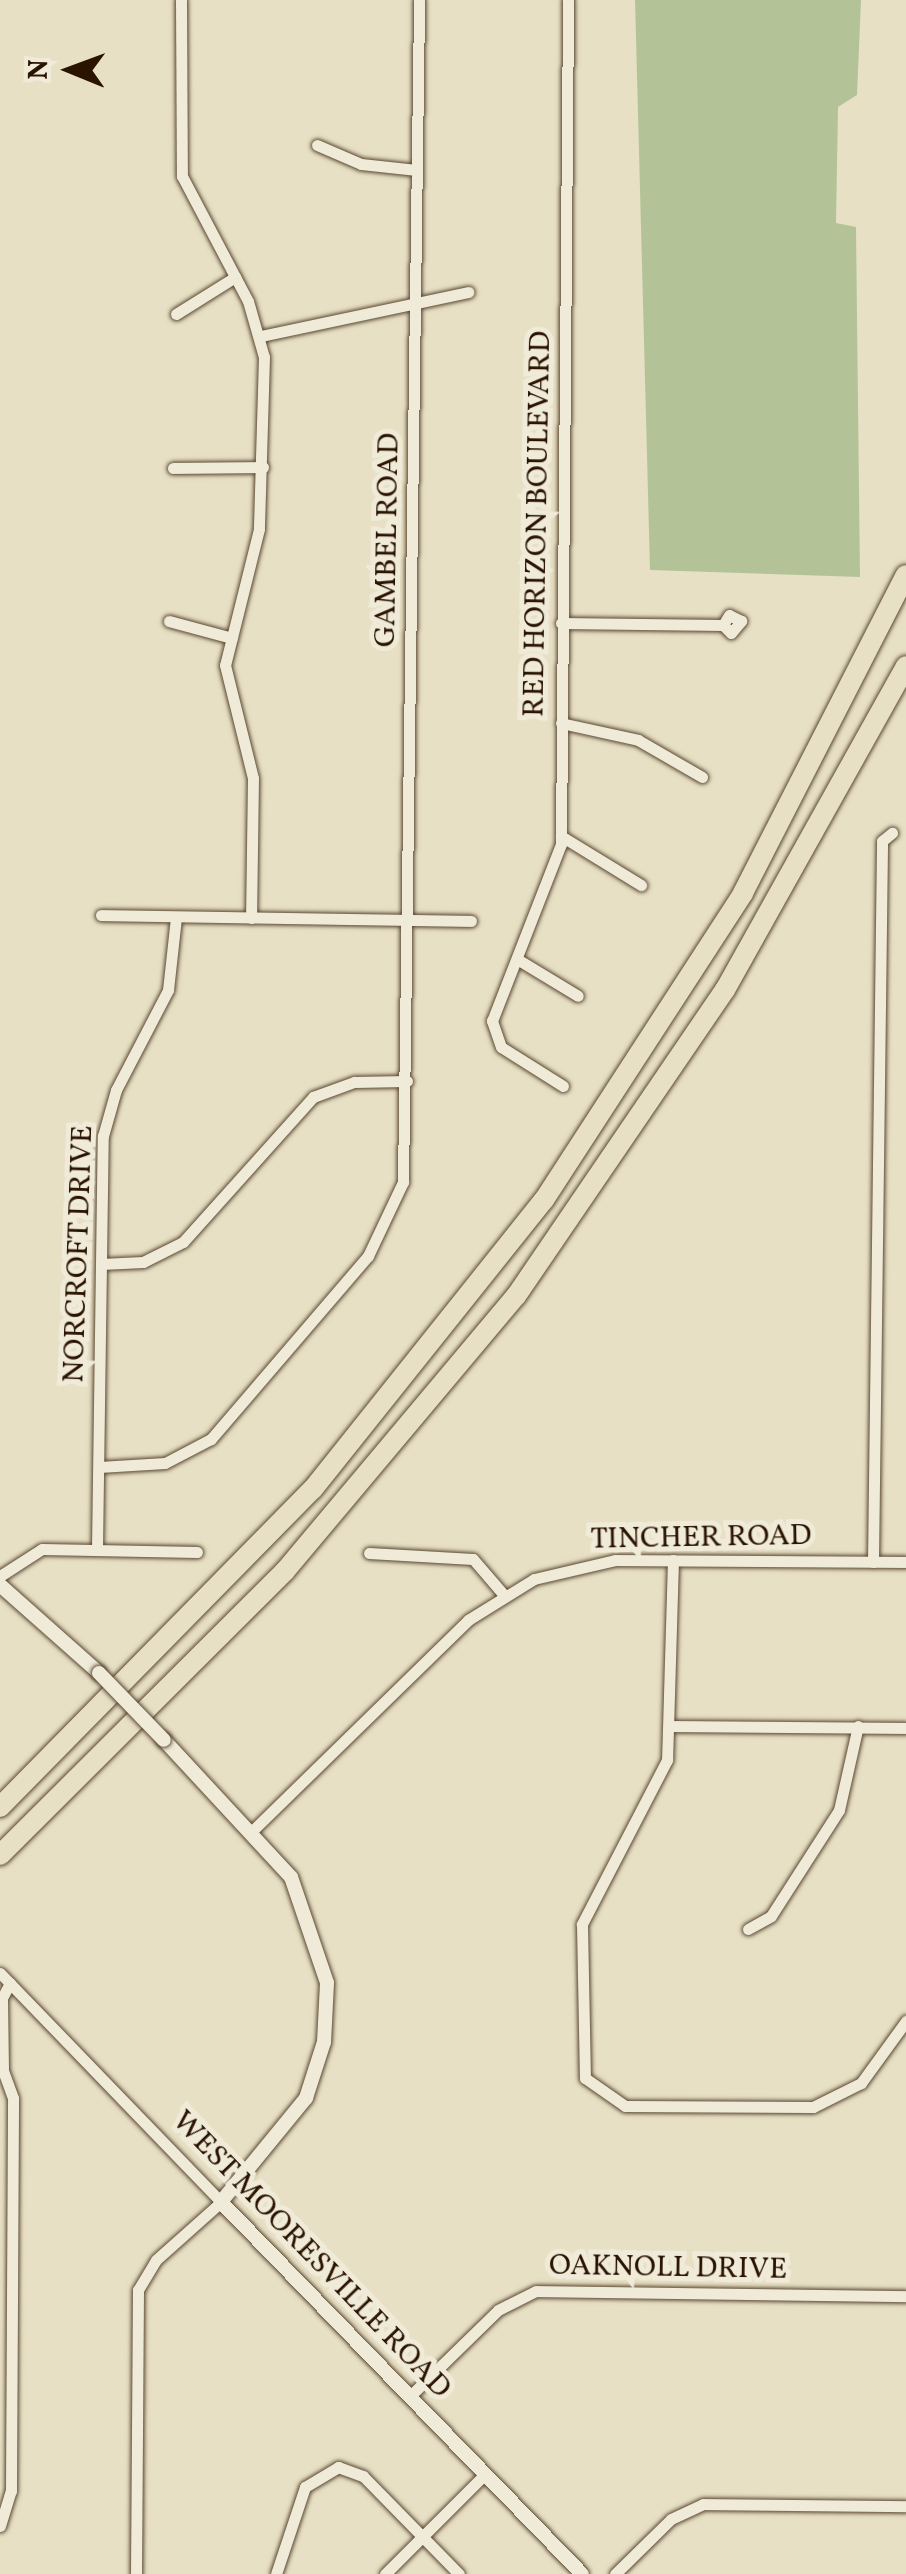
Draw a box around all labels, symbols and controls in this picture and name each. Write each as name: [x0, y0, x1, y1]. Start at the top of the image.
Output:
north arrow: [20, 20, 120, 120]
text: N: [20, 59, 59, 80]
street label: RED HORIZON BOULEVARD: [517, 331, 559, 717]
street label: GAMBEL ROAD: [368, 432, 408, 648]
street label: NORCROFT DRIVE: [56, 1124, 102, 1384]
street label: TINCHER ROAD: [590, 1518, 812, 1558]
street label: WEST MOORESVILLE ROAD: [164, 2103, 458, 2407]
street label: OAKNOLL DRIVE: [549, 2248, 787, 2288]

